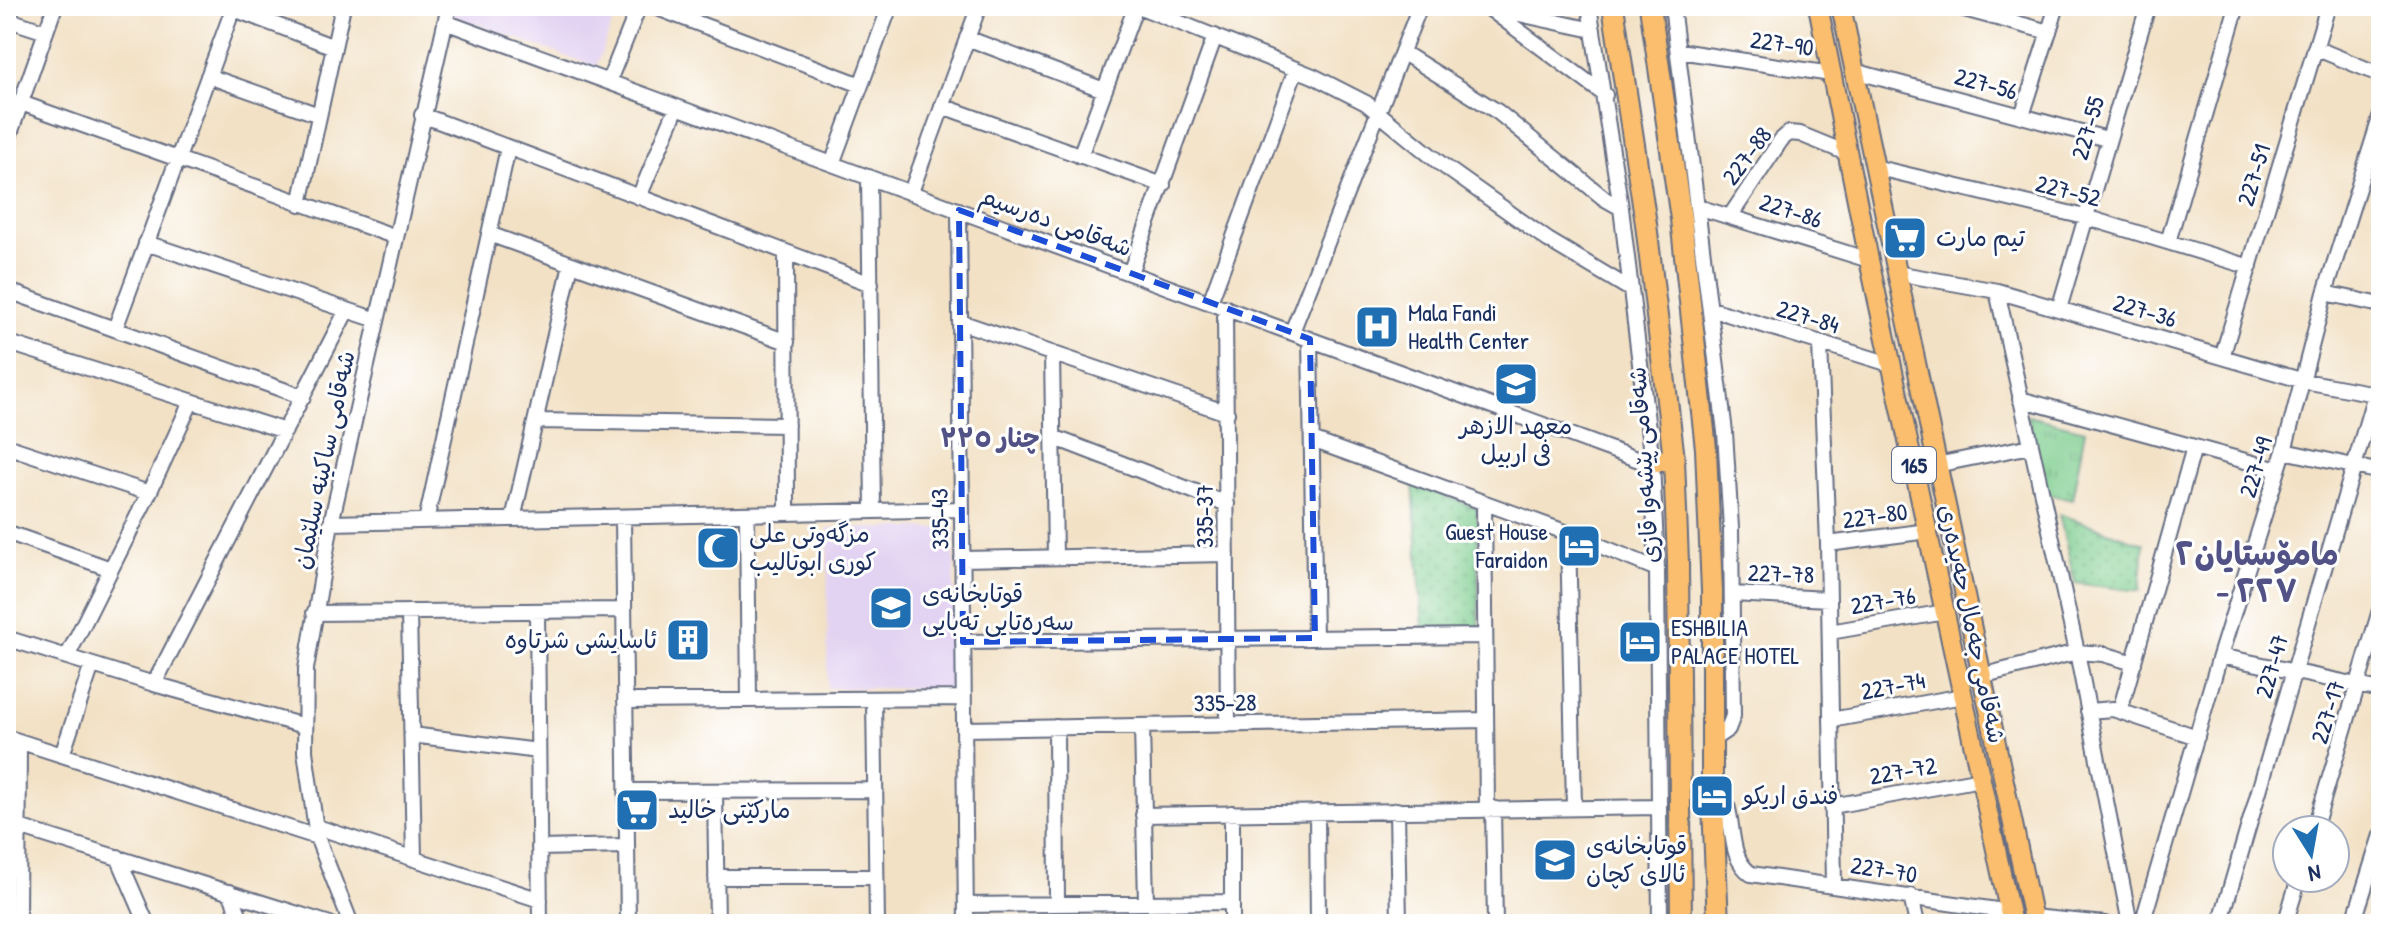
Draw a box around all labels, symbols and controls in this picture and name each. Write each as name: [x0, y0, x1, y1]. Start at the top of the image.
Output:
street label: 227-90: [1748, 23, 1816, 63]
street label: 227-56: [1951, 59, 2021, 107]
street label: 227-55: [2063, 92, 2111, 163]
street label: 227-88: [1714, 120, 1778, 191]
street label: 227-51: [2229, 140, 2278, 209]
street label: 227-52: [2033, 167, 2104, 213]
street label: شەقامی دەرسیم: [975, 179, 1137, 266]
street label: 227-86: [1756, 185, 1827, 235]
supermarket icon: تیم مارت: [1881, 214, 1929, 262]
place label: تیم مارت: [1936, 221, 2026, 256]
street label: 227-36: [2110, 286, 2181, 334]
street label: 227-84: [1773, 291, 1843, 341]
place label: Mala Fandi Health Center: [1408, 296, 1529, 356]
hospital icon: Mala Fandi Health Center: [1353, 303, 1401, 351]
street label: شەقامی ساکینە سلێمان: [284, 348, 362, 572]
school or university icon: معهد الازهر فی اربیل: [1492, 360, 1540, 408]
street label: شەقامی پێشەوا قازی: [1620, 366, 1666, 564]
place label: معهد الازهر فی اربیل: [1458, 409, 1572, 469]
district label: چنار ٣٣٥: [940, 420, 1040, 455]
street label: 227-49: [2231, 432, 2279, 501]
road number: 165: [1892, 447, 1936, 483]
street label: 335-37: [1188, 484, 1220, 548]
street label: 335-43: [922, 488, 956, 550]
street label: 227-80: [1840, 495, 1909, 535]
street label: شەقامی جەمال حەیدەری: [1932, 501, 2014, 746]
place label: Guest House Faraidon: [1445, 515, 1548, 575]
place label: مزگەوتی علی کوری ابوتالیب: [749, 517, 876, 577]
hotel icon: Guest House Faraidon: [1555, 522, 1603, 570]
mosque icon: مزگەوتی علی کوری ابوتالیب: [694, 524, 742, 572]
district label: مامۆستایان٢ - ٢٢٧: [2176, 532, 2339, 612]
street label: 227-78: [1747, 556, 1815, 590]
place label: قوتابخانەی سەرەتایی تەبایی: [922, 577, 1074, 637]
street label: 227-76: [1848, 579, 1918, 621]
school or university icon: قوتابخانەی سەرەتایی تەبایی: [867, 584, 915, 632]
place label: ESHBILIA PALACE HOTEL: [1671, 611, 1800, 671]
building icon: ئاسایشی شرتاوە: [664, 616, 712, 664]
hotel icon: ESHBILIA PALACE HOTEL: [1616, 618, 1664, 666]
place label: ئاسایشی شرتاوە: [505, 623, 657, 655]
street label: 227-47: [2247, 630, 2295, 701]
street label: 227-74: [1858, 663, 1928, 707]
street label: 227-17: [2302, 676, 2352, 747]
street label: 335-28: [1193, 685, 1257, 719]
street label: 227-72: [1867, 748, 1939, 792]
hotel icon: فندق اريكو: [1688, 772, 1736, 820]
place label: فندق اريكو: [1741, 779, 1838, 811]
supermarket icon: مارکێتی خالید: [613, 786, 661, 834]
place label: مارکێتی خالید: [668, 793, 791, 825]
north arrow: [2271, 814, 2351, 894]
place label: قوتابخانەی ئالای کچان: [1586, 829, 1687, 889]
school or university icon: قوتابخانەی ئالای کچان: [1531, 836, 1579, 884]
street label: 227-70: [1849, 848, 1920, 890]
text: N: [2306, 858, 2323, 890]

